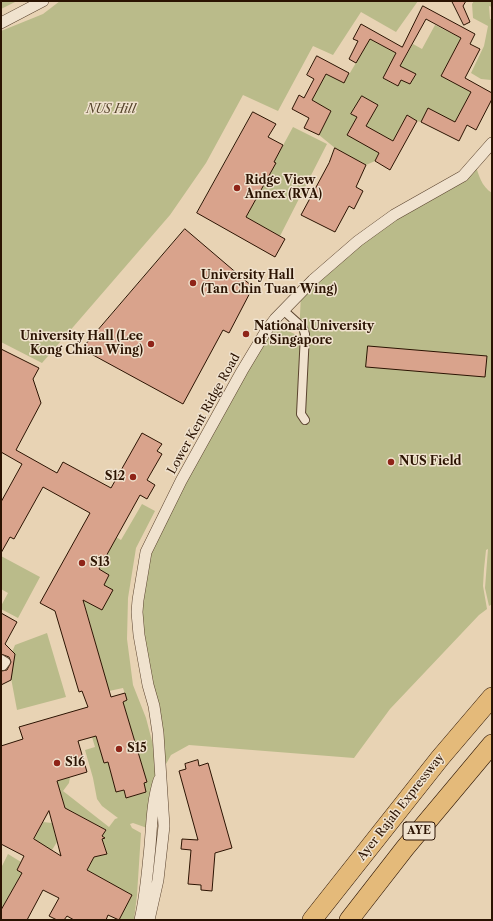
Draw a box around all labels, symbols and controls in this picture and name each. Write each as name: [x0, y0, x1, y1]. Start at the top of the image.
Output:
park label: NUS Hill: [86, 103, 136, 117]
place label: Ridge View Annex (RVA): [245, 174, 322, 202]
marker: Ridge View Annex (RVA): [232, 183, 242, 193]
place label: University Hall (Tan Chin Tuan Wing): [201, 269, 337, 297]
marker: University Hall (Tan Chin Tuan Wing): [188, 278, 198, 288]
place label: National University of Singapore: [254, 320, 374, 348]
marker: National University of Singapore: [241, 329, 251, 339]
place label: University Hall (Lee Kong Chian Wing): [20, 330, 143, 358]
marker: University Hall (Lee Kong Chian Wing): [146, 339, 156, 349]
street label: Lower Kent Ridge Road: [165, 351, 243, 477]
place label: NUS Field: [399, 455, 462, 469]
marker: NUS Field: [386, 457, 396, 467]
place label: S12: [105, 470, 125, 484]
marker: S12: [128, 472, 138, 482]
place label: S13: [90, 556, 110, 570]
marker: S13: [77, 558, 87, 568]
place label: S15: [127, 742, 147, 756]
marker: S15: [114, 744, 124, 754]
street label: Ayer Rajah Expressway: [355, 751, 447, 863]
place label: S16: [65, 756, 85, 770]
marker: S16: [52, 758, 62, 768]
road number: AYE: [403, 822, 435, 840]

